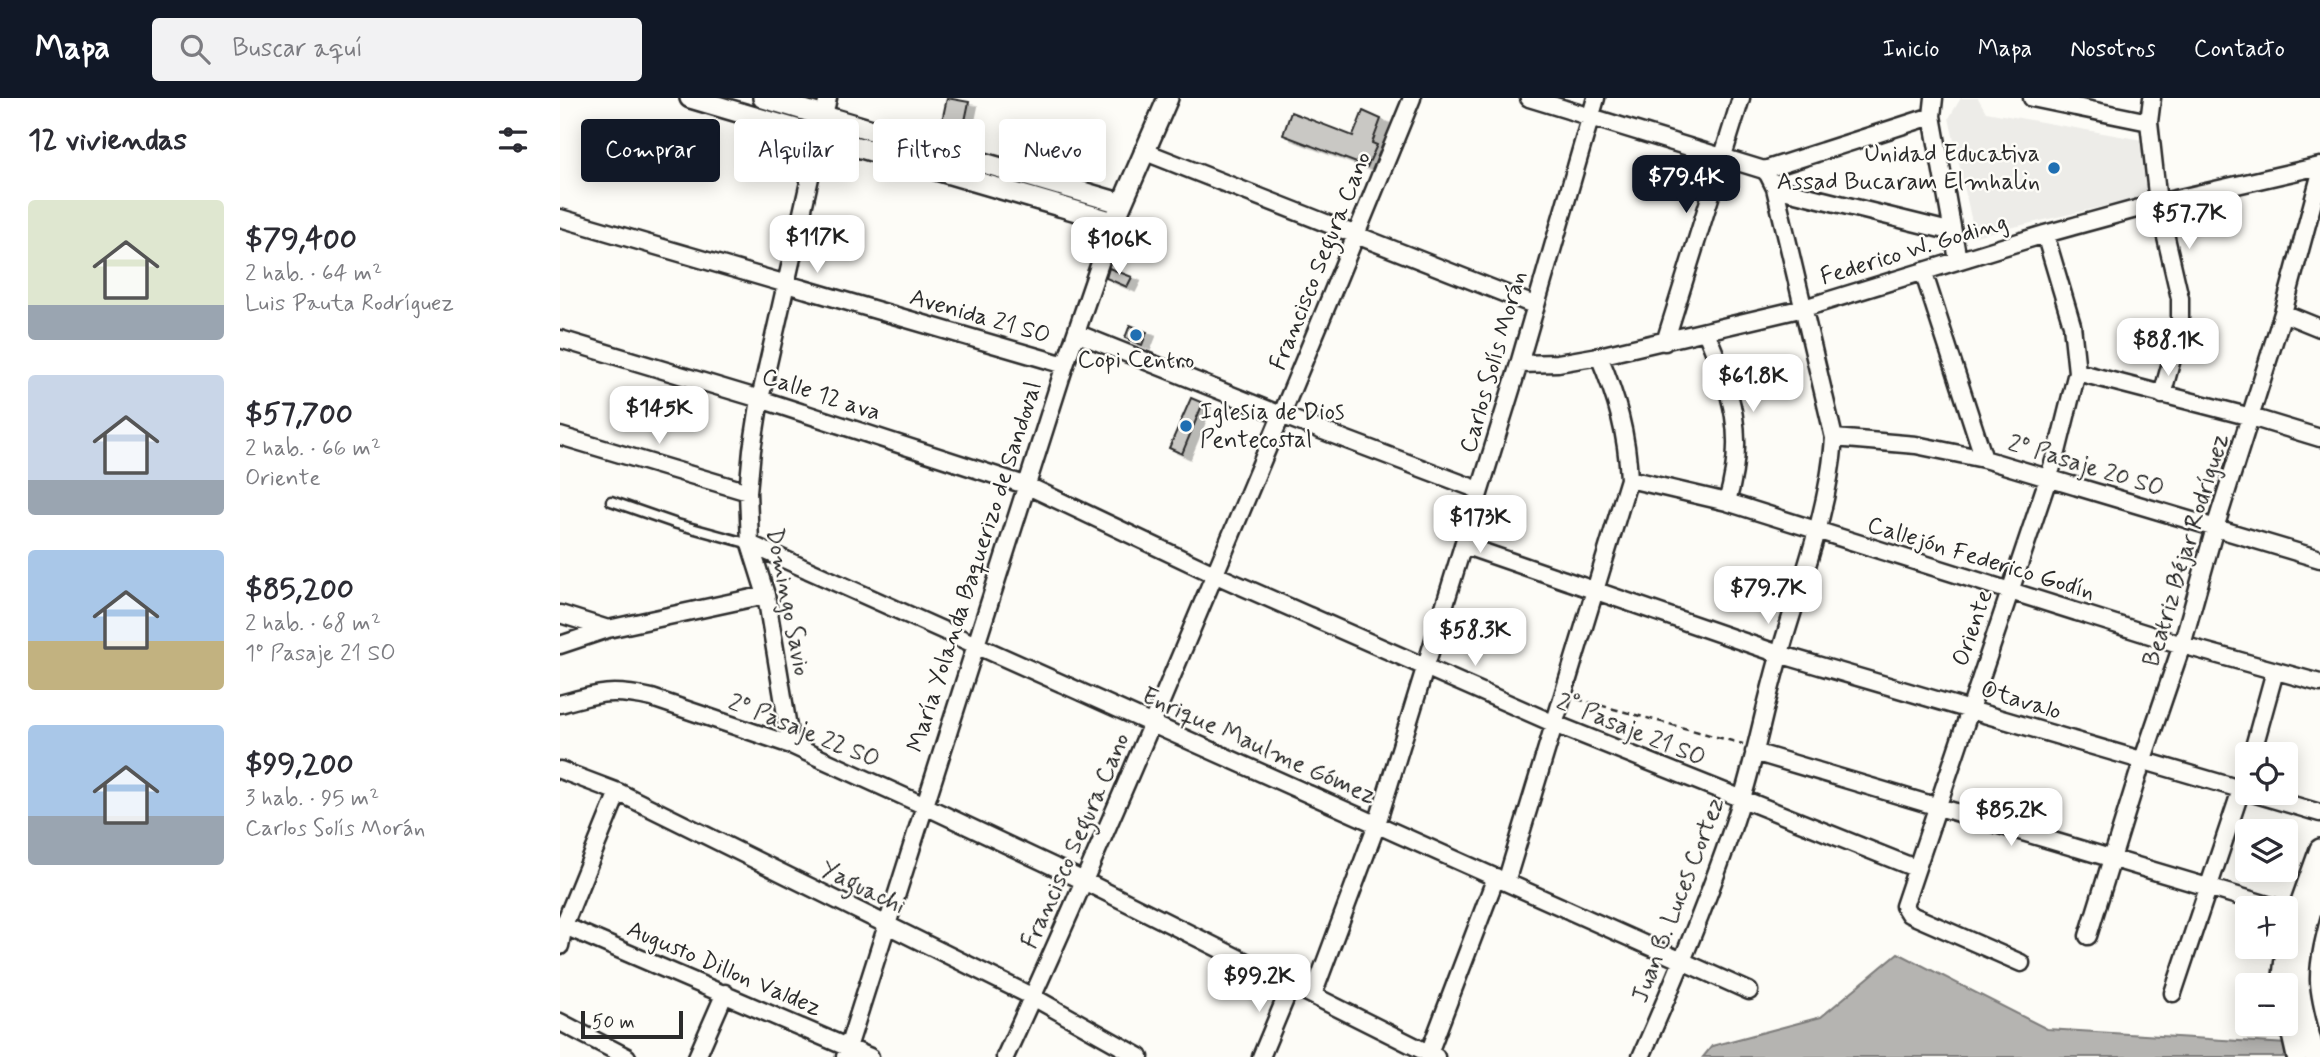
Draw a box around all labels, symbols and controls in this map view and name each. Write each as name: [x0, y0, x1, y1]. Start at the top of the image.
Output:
search box: [152, 18, 642, 81]
text: Mapa: [35, 27, 110, 71]
icon: search: [176, 30, 214, 68]
text: Buscar aquí: [232, 32, 363, 66]
text: Inicio: [1882, 34, 1940, 65]
text: Mapa: [1978, 34, 2032, 65]
text: Nosotros: [2070, 34, 2156, 65]
text: Contacto: [2194, 34, 2285, 65]
chip: Comprar: [581, 119, 720, 182]
chip: Alquilar: [734, 119, 859, 182]
chip: Filtros: [873, 119, 985, 182]
chip: Nuevo: [999, 119, 1106, 182]
text: 12 viviendas: [28, 121, 187, 160]
icon: filters: [494, 121, 532, 159]
place label: Unidad Educativa Assad Bucaram Elmhalin: [1777, 139, 2040, 198]
street label: Francisco Segura Cano: [1263, 147, 1382, 376]
pin: $79.4K: [1629, 156, 1743, 215]
marker: Unidad Educativa Assad Bucaram Elmhalin: [2046, 160, 2062, 176]
text: $79.4K: [1648, 163, 1724, 193]
pin: $57.7K: [2132, 192, 2246, 251]
text: $57.7K: [2152, 199, 2226, 229]
street label: Federico W. Goding: [1817, 207, 2011, 293]
pin: $117K: [768, 216, 866, 275]
pin: $106K: [1070, 218, 1168, 277]
text: $79,400: [245, 220, 357, 259]
text: $117K: [786, 223, 848, 253]
text: $106K: [1087, 225, 1151, 255]
icon: home: [84, 228, 168, 312]
text: 2 hab. · 64 m²: [245, 259, 382, 289]
street label: Carlos Solís Morán: [1453, 267, 1535, 457]
street label: Avenida 21 SO: [906, 282, 1054, 352]
text: Luis Pauta Rodríguez: [245, 289, 454, 319]
pin: $88.1K: [2111, 318, 2225, 378]
text: $88.1K: [2133, 326, 2203, 356]
marker: Copi Centro: [1128, 327, 1144, 343]
place label: Copi Centro: [1078, 345, 1194, 376]
pin: $61.8K: [1696, 354, 1810, 414]
street label: Calle 12 ava: [758, 361, 884, 429]
text: $61.8K: [1718, 362, 1788, 392]
street label: María Yolanda Baquerizo de Sandoval: [900, 378, 1050, 756]
pin: $145K: [610, 386, 708, 446]
text: $145K: [626, 394, 692, 424]
text: $57,700: [245, 395, 353, 434]
place label: Iglesia de Dios Pentecostal: [1200, 397, 1344, 456]
icon: home: [84, 403, 168, 487]
marker: Iglesia de Dios Pentecostal: [1178, 418, 1194, 434]
street label: 2º Pasaje 20 SO: [2004, 428, 2168, 504]
street label: Beatriz Béjar Rodríguez: [2136, 430, 2236, 670]
text: 2 hab. · 66 m²: [245, 434, 381, 464]
text: Oriente: [245, 464, 321, 494]
pin: $173K: [1431, 496, 1529, 555]
text: $173K: [1450, 503, 1511, 533]
street label: Callejón Federico Godín: [1863, 510, 2099, 608]
street label: Domingo Savio: [758, 526, 818, 678]
pin: $79.7K: [1711, 566, 1825, 626]
text: $85,200: [245, 570, 354, 609]
text: $79.7K: [1730, 574, 1806, 604]
icon: home: [84, 578, 168, 662]
street label: Oriente: [1946, 585, 2001, 670]
pin: $58.3K: [1418, 608, 1532, 668]
text: 2 hab. · 68 m²: [245, 609, 381, 639]
text: $58.3K: [1439, 616, 1511, 646]
text: 1º Pasaje 21 SO: [245, 639, 396, 669]
street label: Otavalo: [1977, 674, 2065, 728]
street label: Enrique Maulme Gómez: [1137, 680, 1381, 812]
street label: 2° Pasaje 21 SO: [1552, 686, 1710, 774]
street label: 2º Pasaje 22 SO: [724, 687, 884, 775]
street label: Francisco Segura Cano: [1014, 728, 1140, 955]
map controls: [2235, 742, 2298, 1036]
button: locate: [2235, 742, 2298, 805]
text: $99,200: [245, 745, 354, 784]
icon: home: [84, 753, 168, 837]
text: 3 hab. · 95 m²: [245, 784, 379, 814]
pin: $85.2K: [1954, 788, 2068, 848]
street label: Juan B. Luces Cortez: [1625, 793, 1732, 1007]
text: $85.2K: [1975, 796, 2047, 826]
text: Carlos Solís Morán: [245, 814, 425, 844]
button: layers: [2235, 819, 2298, 882]
street label: Yaguachi: [814, 854, 911, 925]
button: +: [2235, 896, 2298, 959]
street label: Augusto Dillon Valdez: [622, 914, 826, 1024]
pin: $99.2K: [1202, 954, 1316, 1014]
text: $99.2K: [1224, 962, 1294, 992]
button: −: [2235, 973, 2298, 1036]
scale bar: [581, 1008, 682, 1040]
text: 50 m: [592, 1010, 635, 1035]

